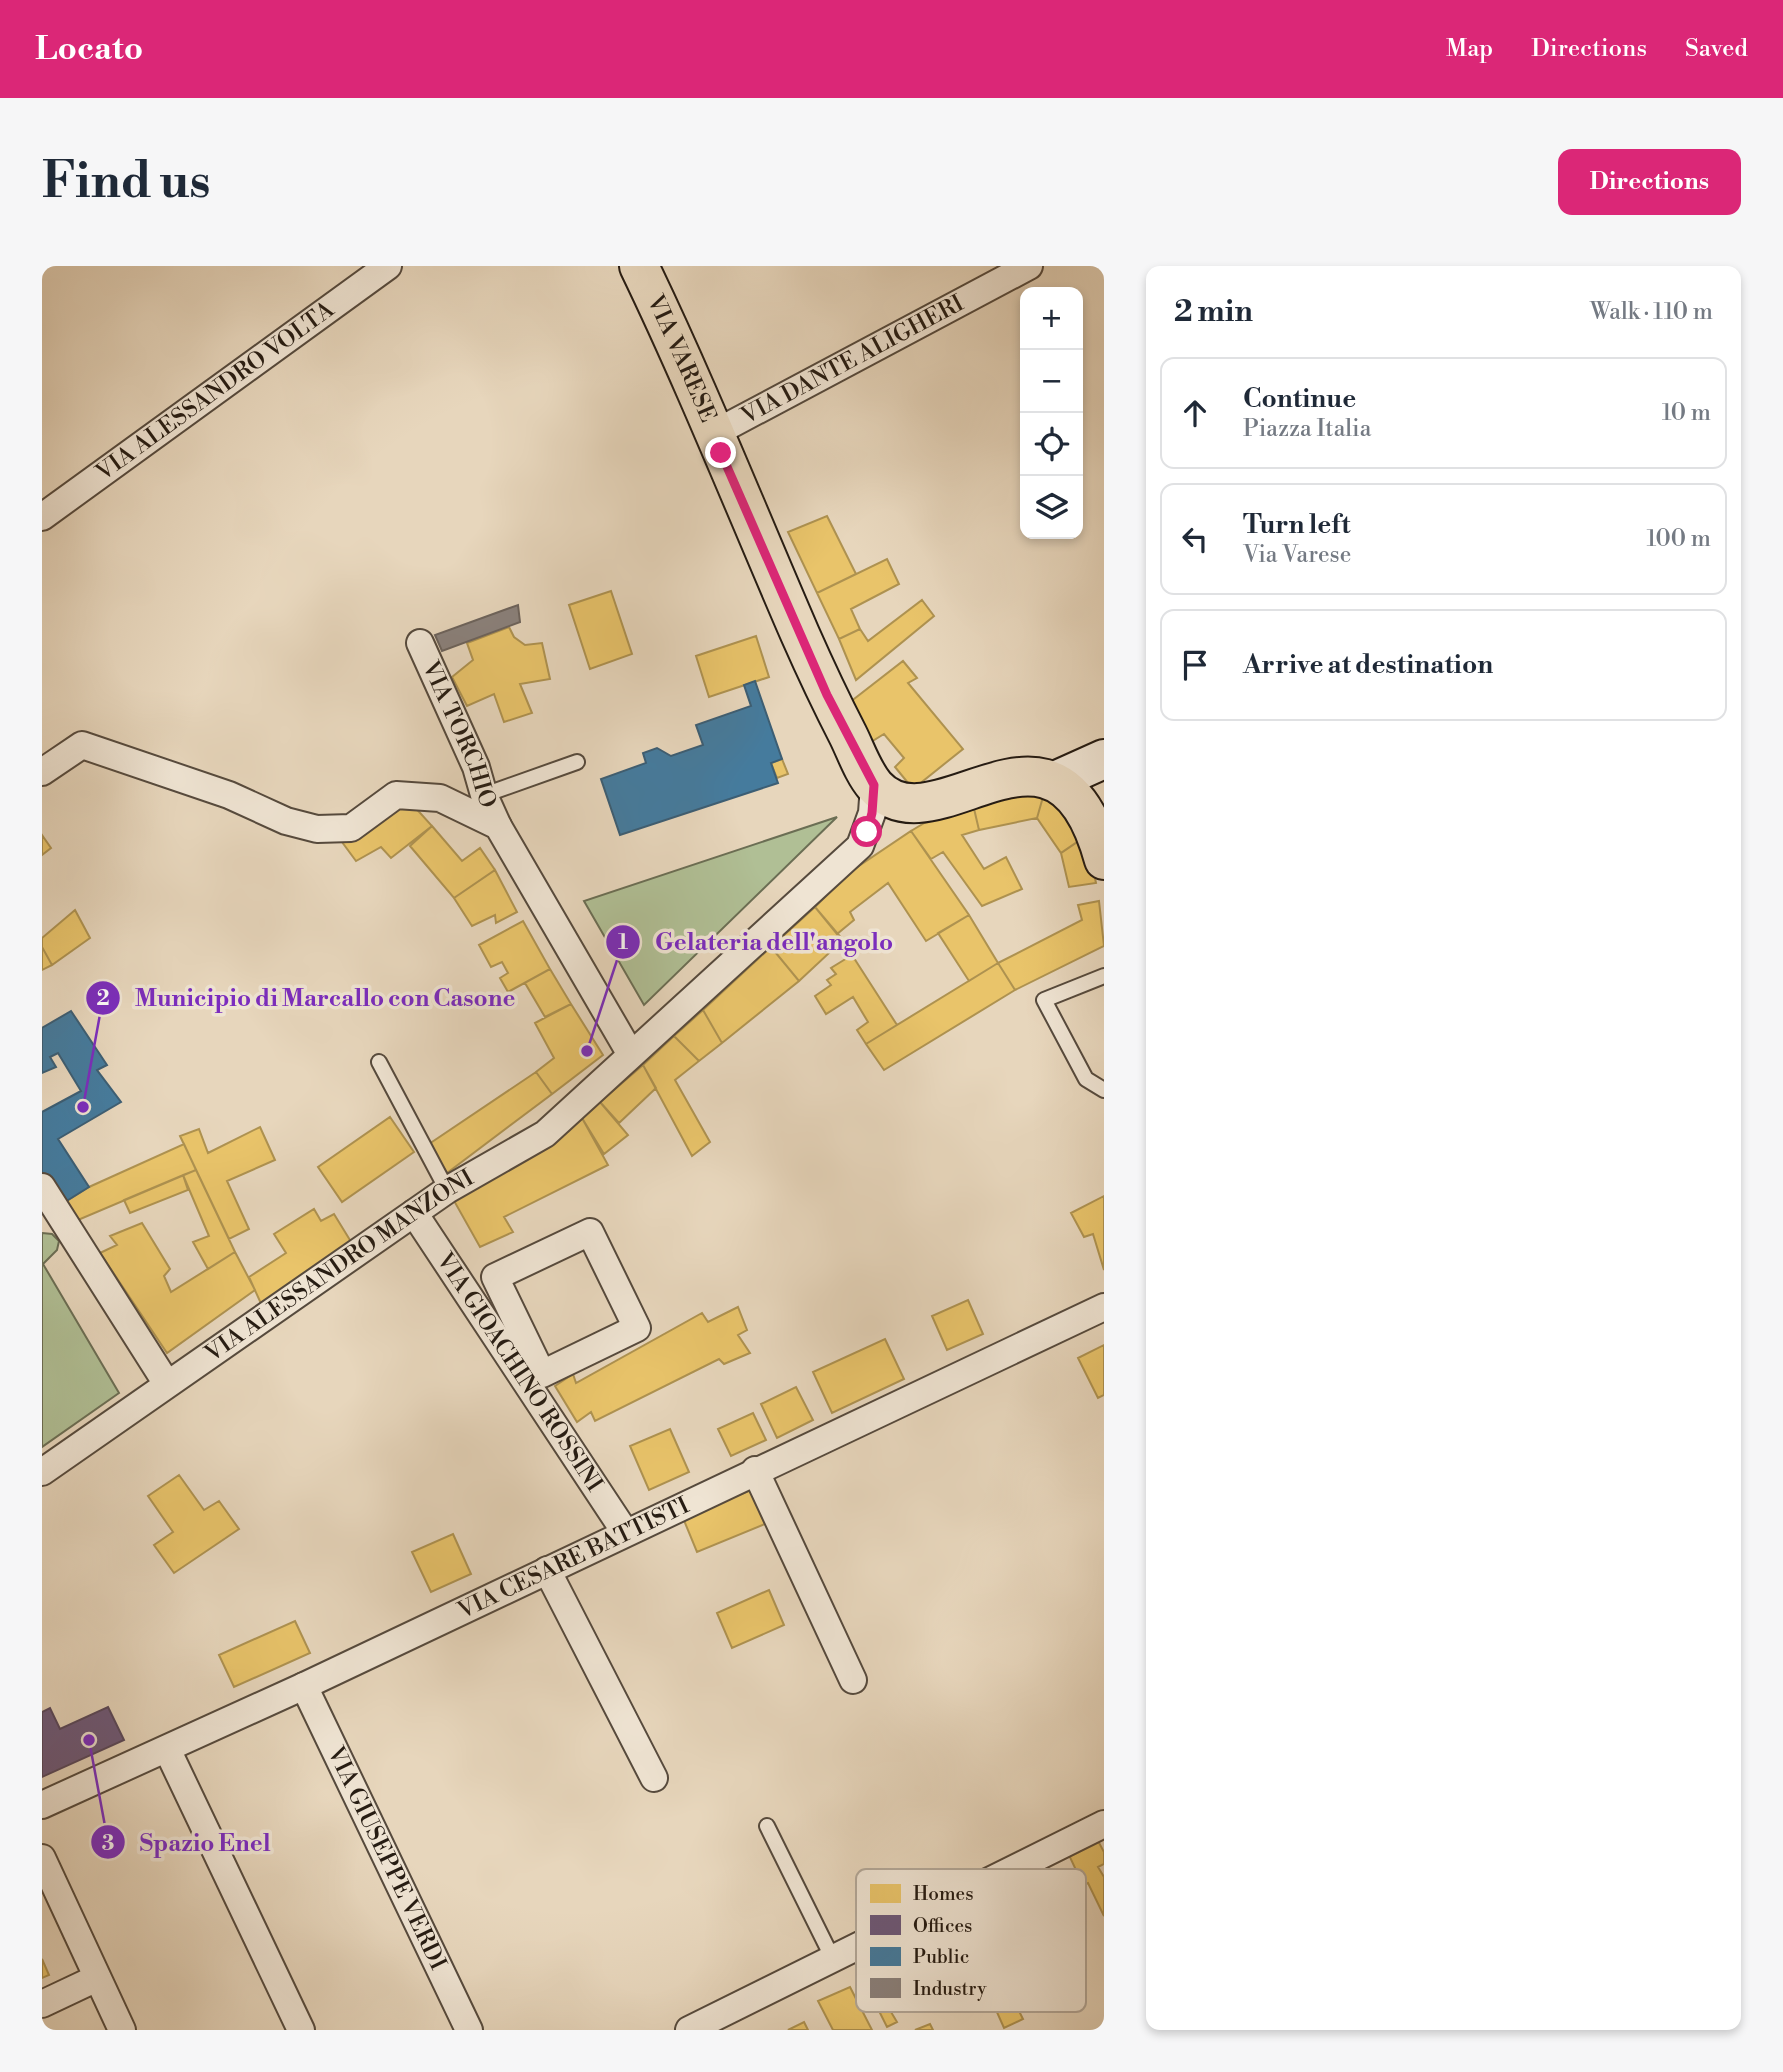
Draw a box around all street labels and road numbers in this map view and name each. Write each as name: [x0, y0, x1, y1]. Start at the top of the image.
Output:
street label: VIA DANTE ALIGHERI: [736, 289, 969, 431]
street label: VIA VARESE: [640, 290, 722, 427]
street label: VIA ALESSANDRO VOLTA: [90, 295, 340, 487]
street label: VIA TORCHIO: [416, 656, 502, 813]
street label: VIA ALESSANDRO MANZONI: [199, 1164, 479, 1368]
street label: VIA GIOACHINO ROSSINI: [430, 1247, 609, 1497]
street label: VIA CESARE BATTISTI: [453, 1491, 694, 1625]
street label: VIA GIUSEPPE VERDI: [321, 1741, 452, 1975]

